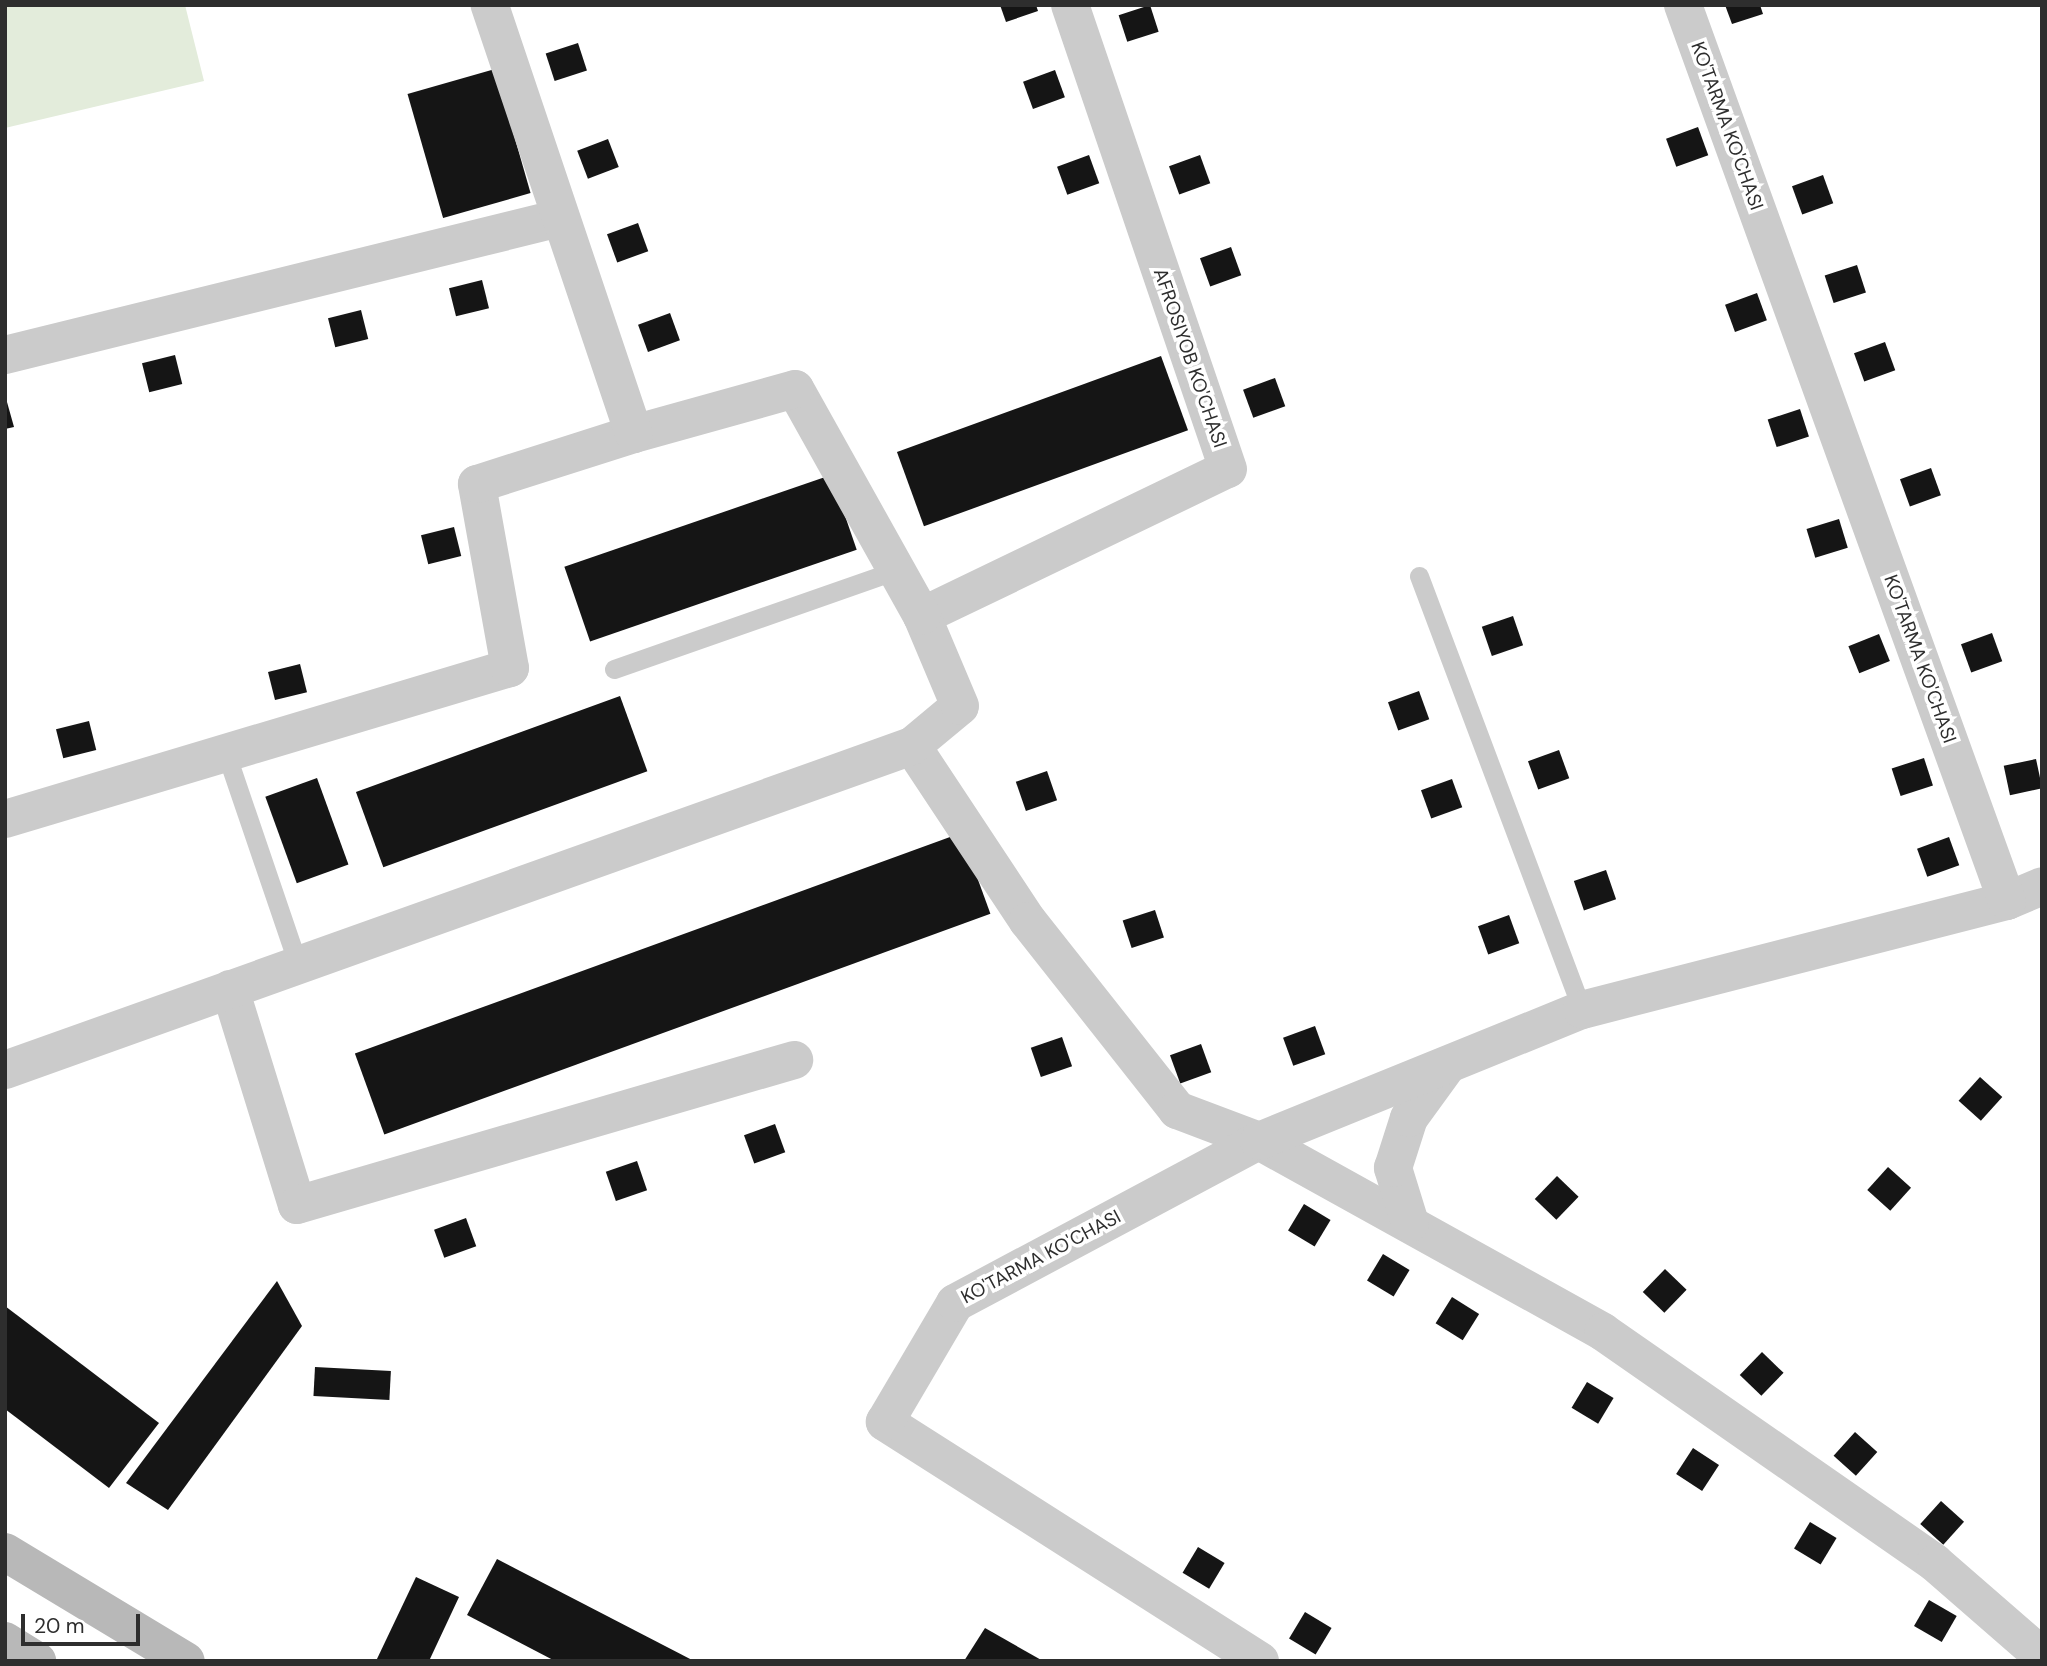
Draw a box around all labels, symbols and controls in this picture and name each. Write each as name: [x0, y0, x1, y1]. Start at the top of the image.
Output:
street label: KO'TARMA KO'CHASI: [1686, 39, 1768, 213]
street label: AFROSIYOB KO'CHASI: [1149, 265, 1231, 451]
street label: KO'TARMA KO'CHASI: [1879, 572, 1961, 746]
street label: KO'TARMA KO'CHASI: [957, 1205, 1125, 1309]
scale bar: [24, 1600, 144, 1644]
text: 20 m: [34, 1612, 85, 1640]

